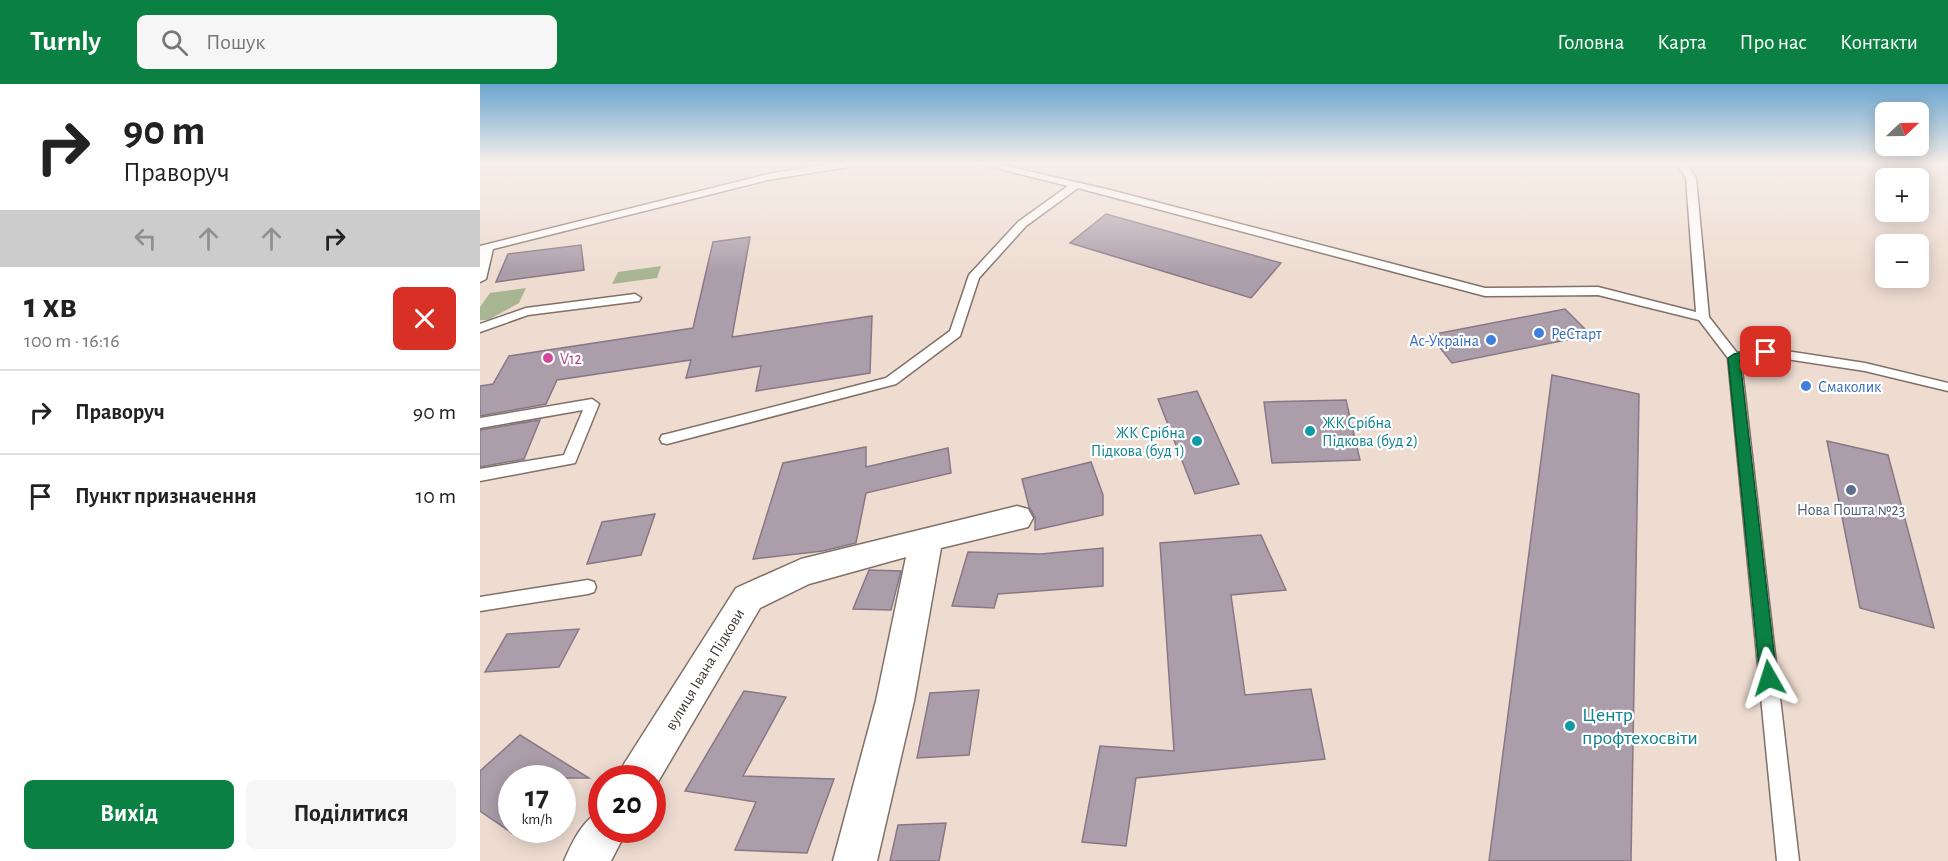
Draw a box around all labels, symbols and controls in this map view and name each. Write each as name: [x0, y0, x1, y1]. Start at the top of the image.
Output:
search box: [137, 15, 557, 69]
icon: search: [158, 26, 191, 59]
text: Turnly: [30, 28, 101, 56]
text: Пошук: [206, 31, 265, 53]
text: Головна: [1557, 32, 1624, 53]
text: Карта: [1657, 32, 1707, 53]
text: Про нас: [1740, 32, 1807, 53]
text: Контакти: [1840, 32, 1918, 53]
north arrow: [1875, 102, 1929, 156]
map controls: [1875, 102, 1929, 288]
icon: right: [24, 108, 102, 186]
text: 90 m: [123, 110, 205, 152]
text: Праворуч: [123, 159, 230, 186]
button: +: [1875, 168, 1929, 222]
icon: left: [129, 222, 162, 255]
icon: ahead: [192, 222, 225, 255]
icon: ahead: [255, 222, 288, 255]
icon: right: [318, 222, 351, 255]
button: −: [1875, 234, 1929, 288]
button: close: [393, 287, 456, 350]
text: 1 хв: [24, 288, 77, 324]
marker: РеСтарт: [1532, 326, 1546, 340]
place label: РеСтарт: [1551, 326, 1602, 342]
pin: [1740, 326, 1791, 377]
text: 100 m · 16:16: [24, 331, 120, 351]
place label: Ас-Україна: [1409, 333, 1479, 349]
marker: Ас-Україна: [1484, 333, 1498, 347]
icon: arrive: [1749, 335, 1782, 368]
marker: V12: [541, 351, 555, 365]
place label: V12: [560, 351, 582, 367]
marker: Смаколик: [1799, 379, 1813, 393]
place label: Смаколик: [1818, 379, 1882, 395]
icon: right: [24, 396, 57, 429]
text: Праворуч: [75, 401, 165, 423]
text: 90 m: [413, 401, 456, 423]
place label: ЖК Срібна Підкова (буд 2): [1322, 415, 1418, 450]
marker: ЖК Срібна Підкова (буд 2): [1303, 424, 1317, 438]
place label: ЖК Срібна Підкова (буд 1): [1091, 425, 1185, 460]
marker: ЖК Срібна Підкова (буд 1): [1190, 434, 1204, 448]
icon: arrive: [24, 480, 57, 513]
marker: Нова Пошта №23: [1844, 483, 1858, 497]
text: Пункт призначення: [75, 485, 257, 507]
text: 10 m: [416, 485, 456, 507]
place label: Нова Пошта №23: [1797, 502, 1905, 518]
street label: вулиця Івана Підкови: [662, 606, 748, 733]
position arrow: [1737, 646, 1801, 710]
place label: Центр профтехосвіти: [1582, 705, 1698, 748]
marker: Центр профтехосвіти: [1563, 719, 1577, 733]
speed limit sign: 20: [588, 765, 666, 843]
button: Вихід: [24, 780, 234, 849]
button: Поділитися: [246, 780, 456, 849]
text: 17: [525, 782, 549, 812]
text: km/h: [522, 812, 552, 827]

